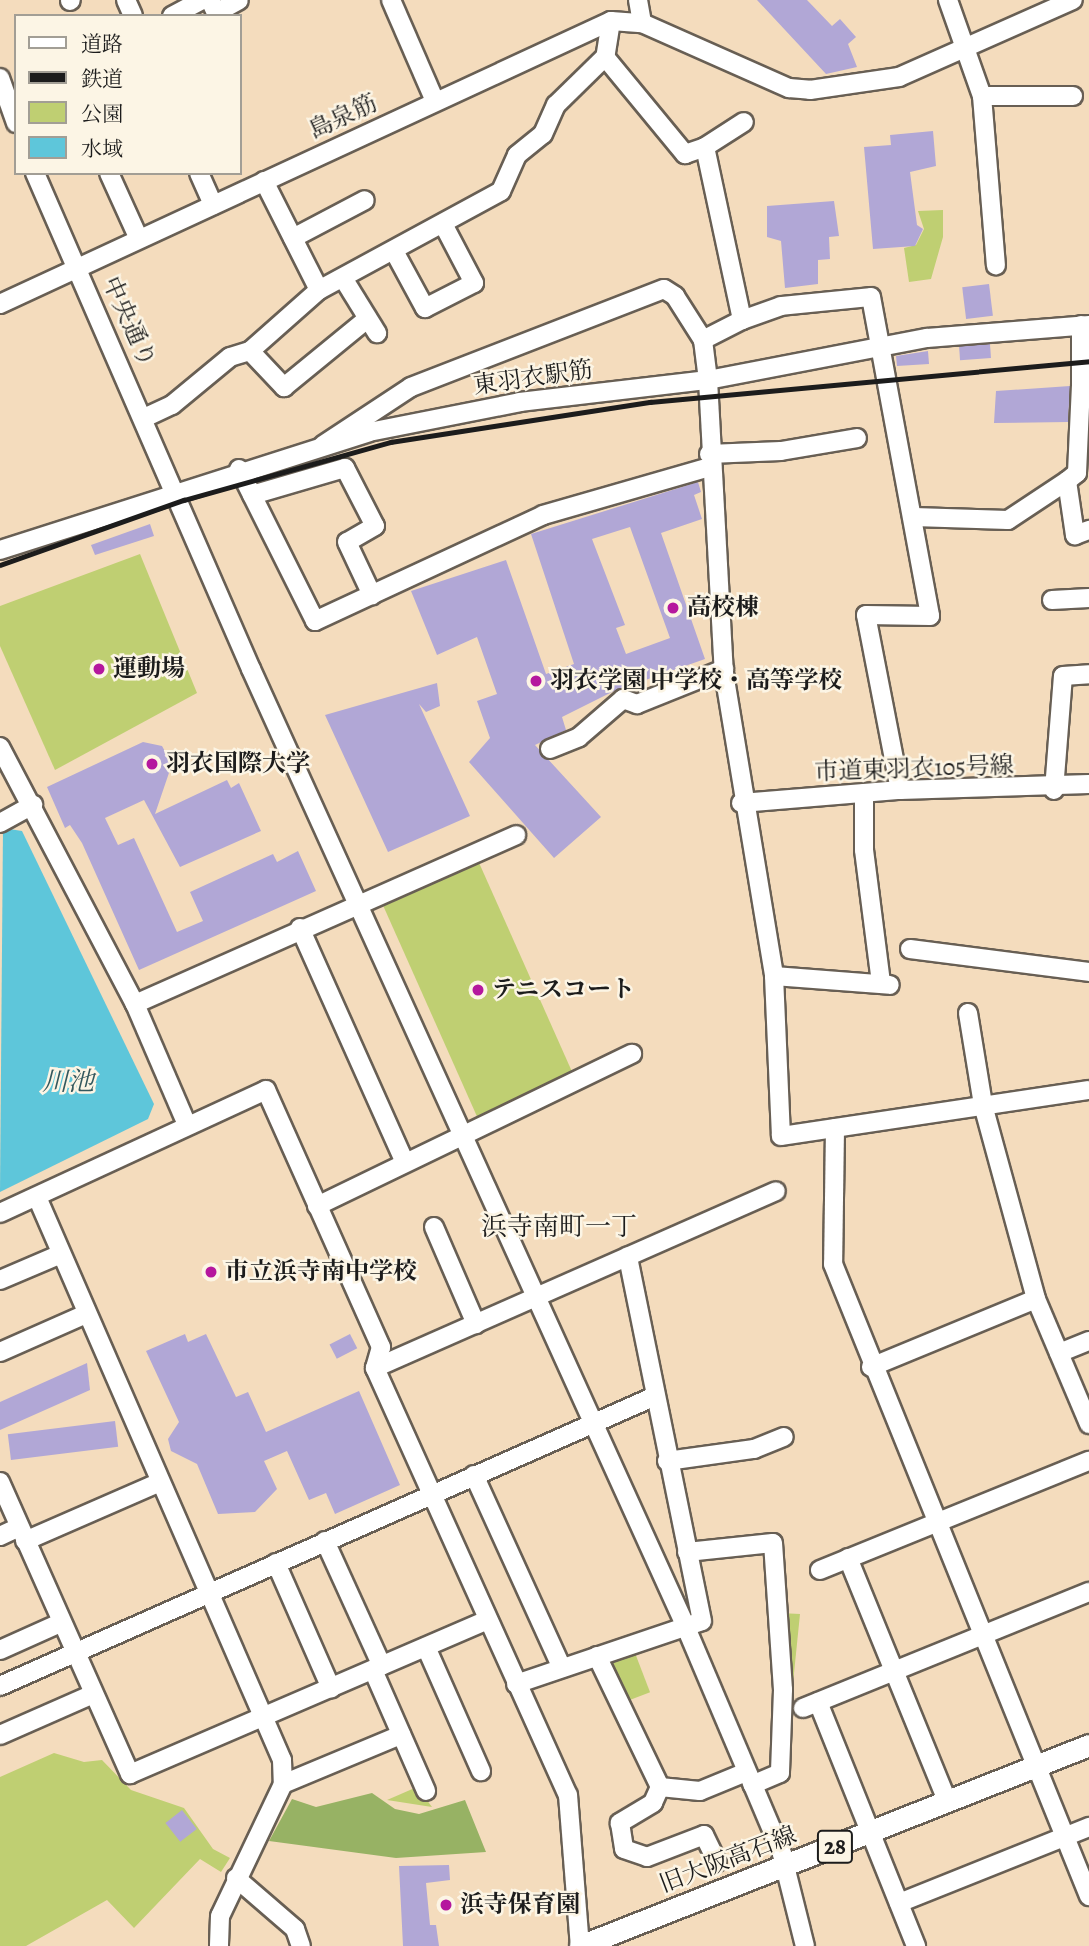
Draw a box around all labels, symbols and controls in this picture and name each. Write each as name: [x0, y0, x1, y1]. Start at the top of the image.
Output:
legend: [14, 14, 242, 175]
text: 道路: [81, 30, 123, 58]
text: 鉄道: [81, 65, 123, 93]
street label: 島泉筋: [304, 89, 382, 145]
text: 公園: [81, 100, 123, 128]
text: 水域: [81, 135, 123, 163]
street label: 中央通り: [96, 272, 162, 372]
street label: 東羽衣駅筋: [472, 355, 594, 401]
place label: 高校棟: [687, 594, 759, 622]
marker: 高校棟: [665, 600, 681, 616]
place label: 運動場: [113, 655, 185, 683]
marker: 運動場: [91, 661, 107, 677]
place label: 羽衣学園 中学校・高等学校: [550, 667, 842, 695]
marker: 羽衣学園 中学校・高等学校: [528, 673, 544, 689]
place label: 羽衣国際大学: [166, 750, 310, 778]
street label: 市道東羽衣105号線: [814, 751, 1014, 787]
marker: 羽衣国際大学: [144, 756, 160, 772]
place label: テニスコート: [492, 976, 636, 1004]
marker: テニスコート: [470, 982, 486, 998]
water label: 川池: [42, 1066, 94, 1098]
district label: 浜寺南町一丁: [481, 1211, 637, 1243]
place label: 市立浜寺南中学校: [225, 1258, 417, 1286]
marker: 市立浜寺南中学校: [203, 1264, 219, 1280]
street label: 旧大阪高石線: [656, 1821, 800, 1899]
road number: 28: [816, 1828, 854, 1866]
place label: 浜寺保育園: [460, 1891, 580, 1919]
marker: 浜寺保育園: [438, 1897, 454, 1913]

